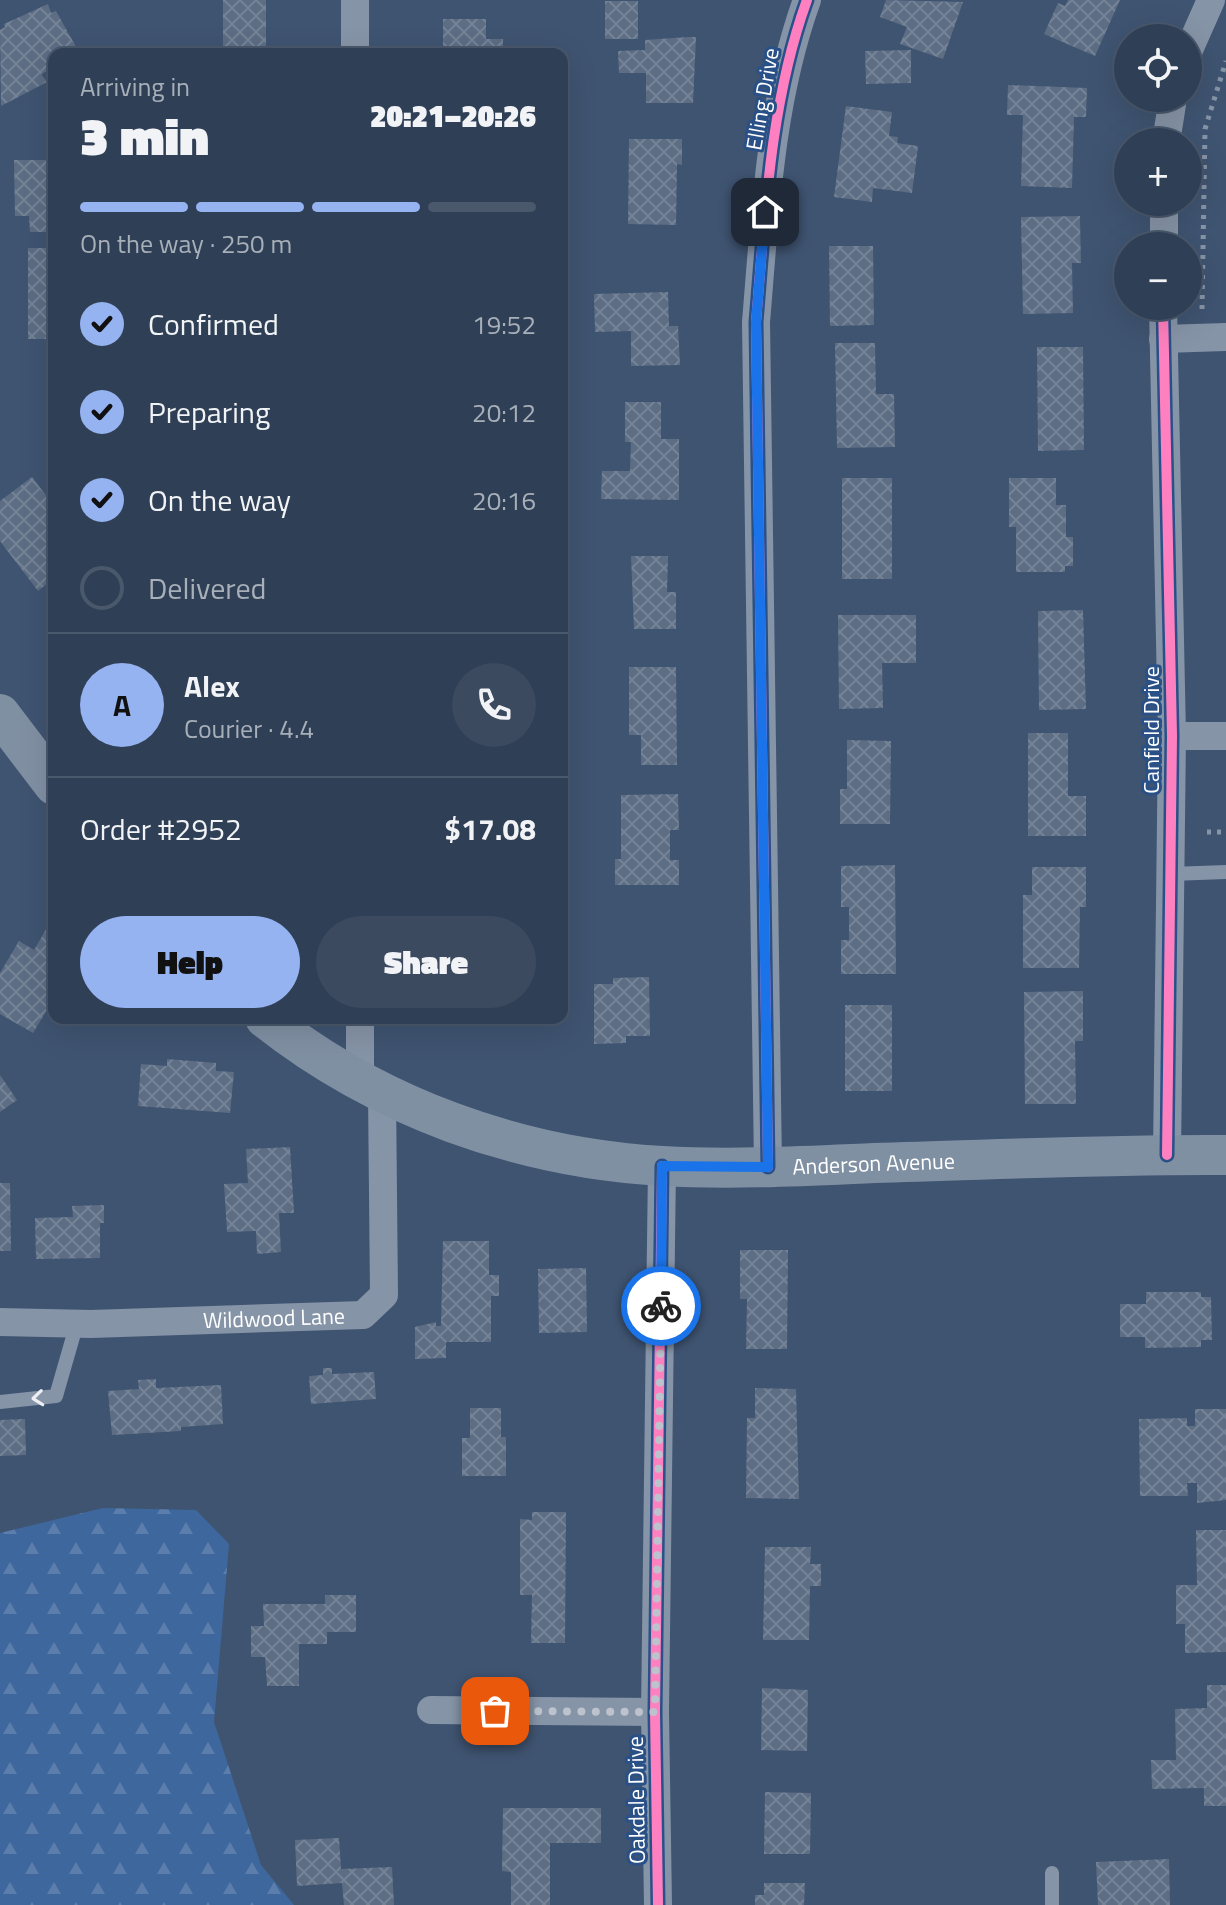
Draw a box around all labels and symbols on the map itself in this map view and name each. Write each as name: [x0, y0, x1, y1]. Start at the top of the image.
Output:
street label: Elling Drive: [736, 45, 788, 153]
pin: [731, 178, 799, 246]
street label: Canfield Drive: [1134, 666, 1168, 794]
street label: Anderson Avenue: [792, 1144, 955, 1183]
courier: [621, 1266, 701, 1346]
street label: Wildwood Lane: [202, 1299, 345, 1337]
one-way arrow: [31, 1389, 44, 1406]
pin: [461, 1677, 529, 1745]
street label: Oakdale Drive: [618, 1736, 654, 1864]

